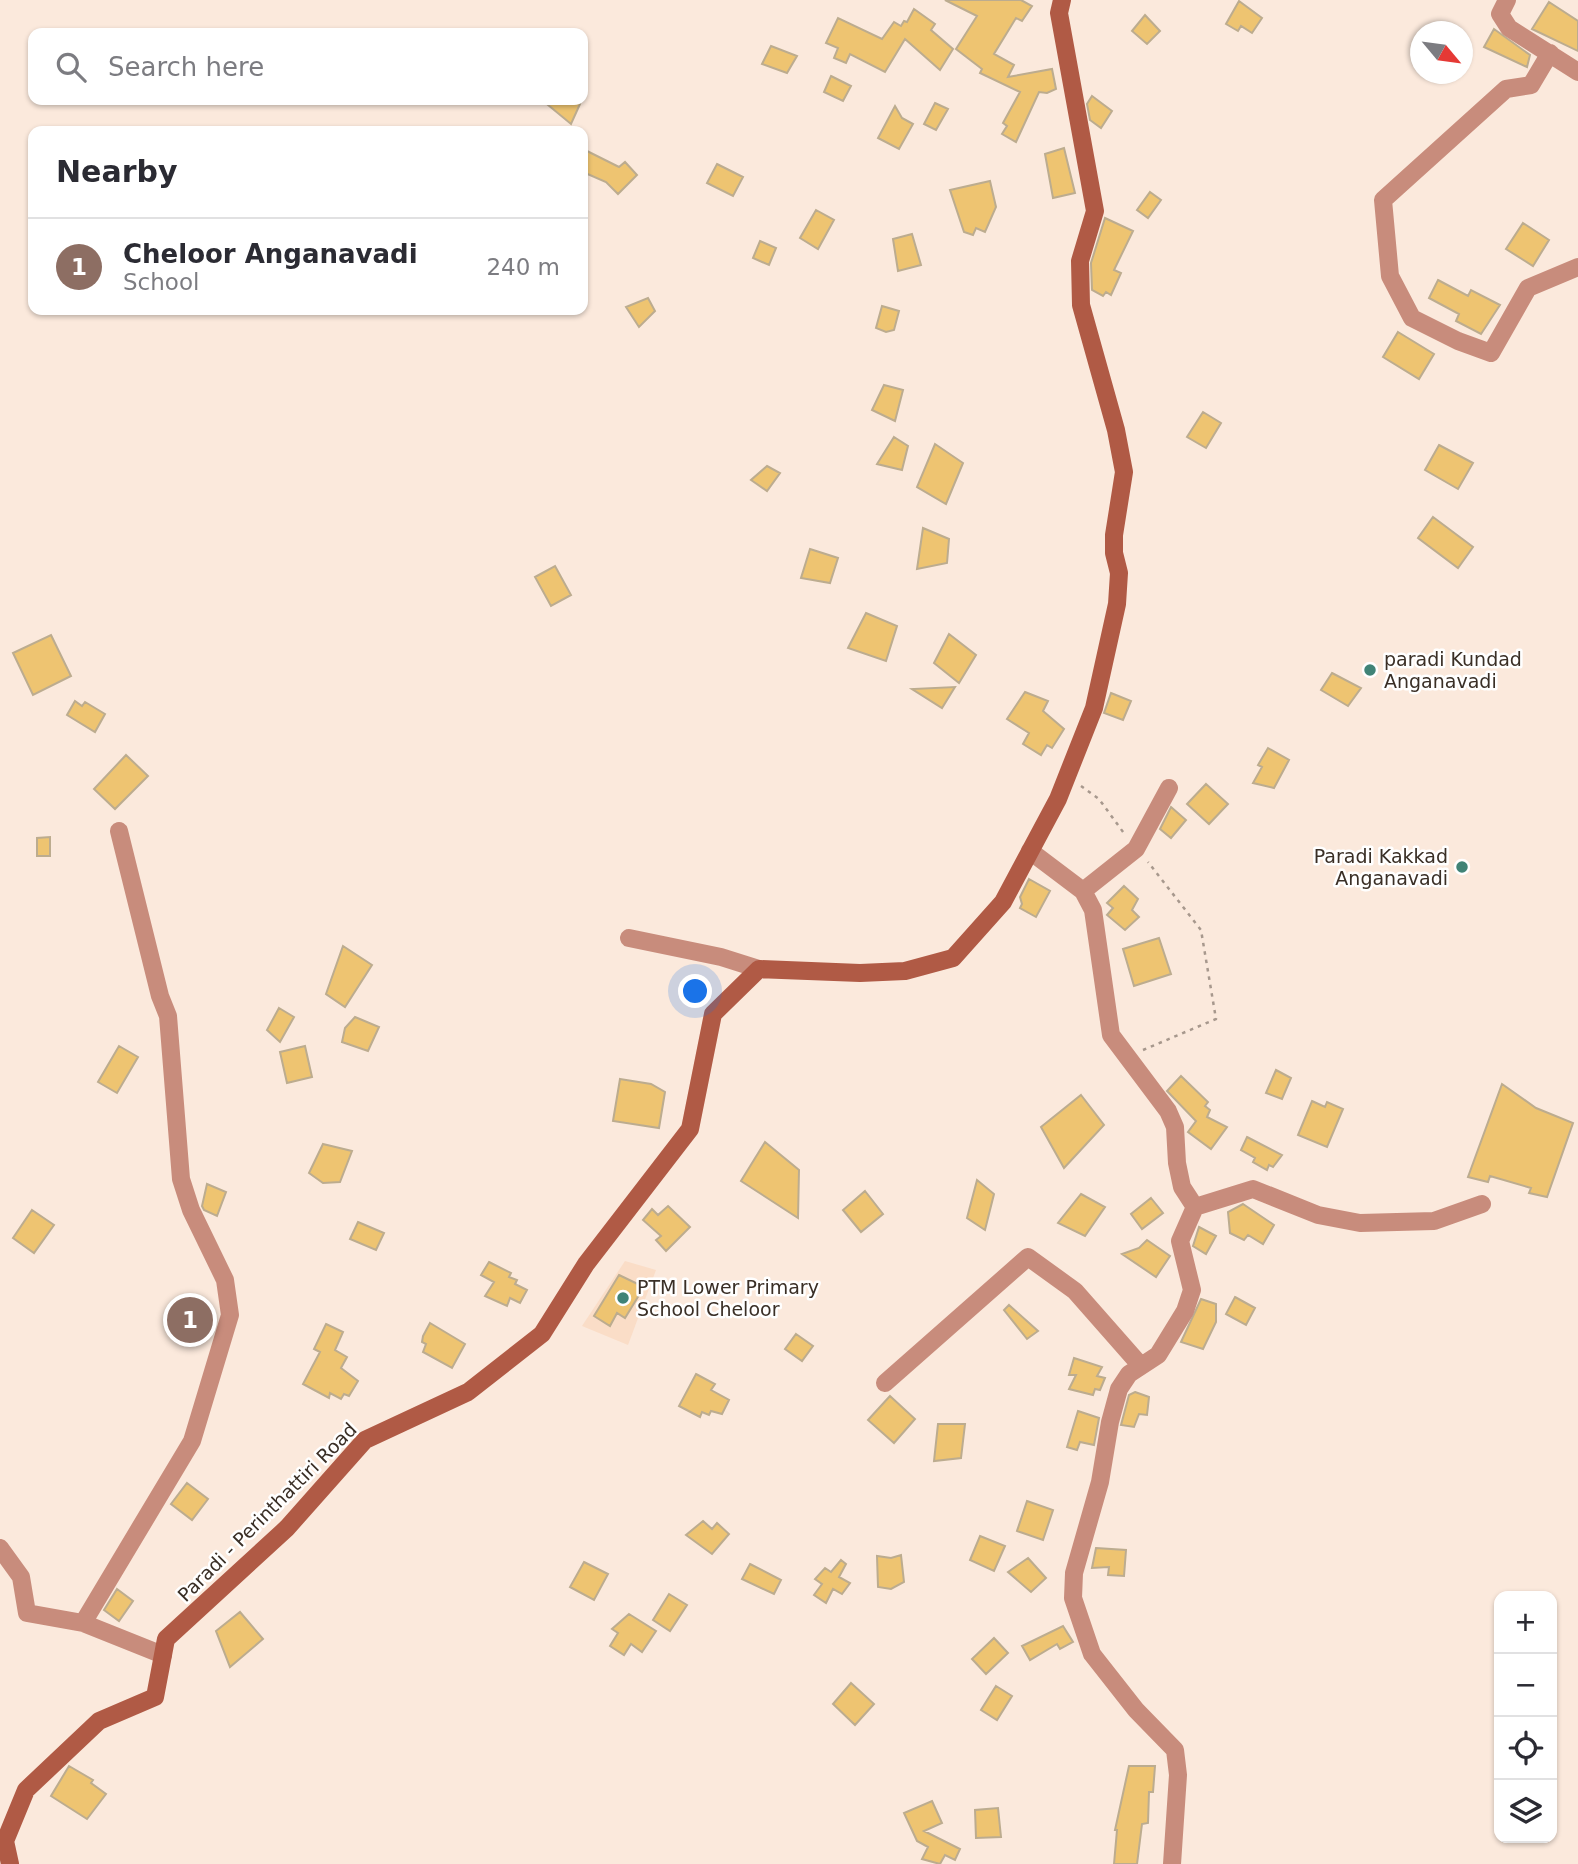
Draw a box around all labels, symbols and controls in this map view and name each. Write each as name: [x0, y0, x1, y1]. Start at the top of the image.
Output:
north arrow: [1410, 21, 1473, 84]
search box: [28, 28, 588, 105]
icon: search: [52, 48, 90, 86]
text: Search here: [108, 52, 264, 82]
text: Nearby: [56, 154, 178, 189]
text: Cheloor Anganavadi: [123, 239, 418, 269]
text: 1: [71, 254, 87, 280]
text: 240 m: [486, 254, 560, 280]
text: School: [123, 269, 199, 295]
place label: paradi Kundad Anganavadi: [1384, 648, 1522, 692]
marker: paradi Kundad Anganavadi: [1362, 662, 1378, 678]
place label: Paradi Kakkad Anganavadi: [1314, 845, 1448, 889]
marker: Paradi Kakkad Anganavadi: [1454, 859, 1470, 875]
your location: [678, 974, 712, 1008]
place label: PTM Lower Primary School Cheloor: [637, 1276, 819, 1320]
marker: PTM Lower Primary School Cheloor: [615, 1290, 631, 1306]
pin: 1: [167, 1294, 213, 1346]
street label: Paradi - Perinthattiri Road: [173, 1418, 361, 1606]
map controls: [1494, 1591, 1557, 1843]
button: +: [1494, 1591, 1557, 1654]
button: −: [1494, 1654, 1557, 1717]
button: locate: [1494, 1717, 1557, 1780]
button: layers: [1494, 1780, 1557, 1843]

